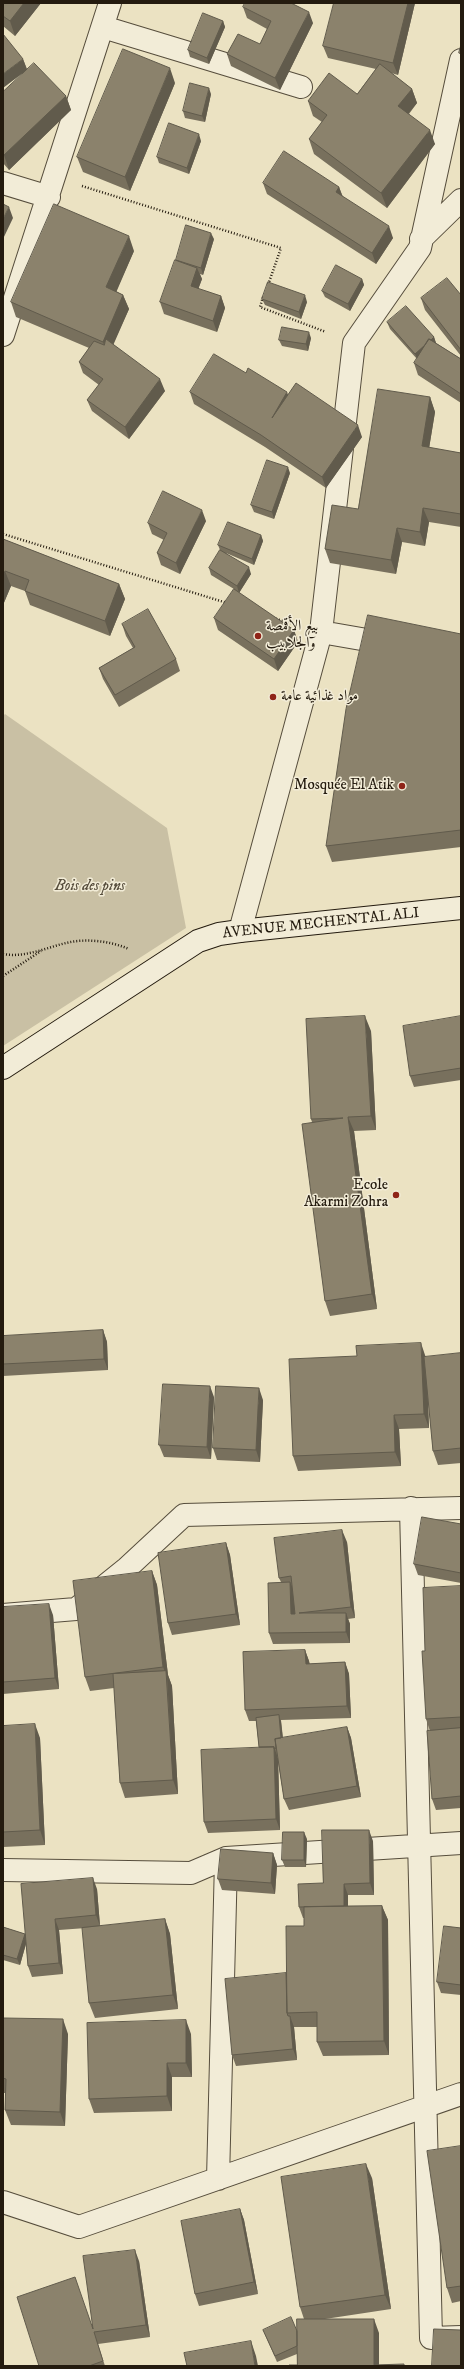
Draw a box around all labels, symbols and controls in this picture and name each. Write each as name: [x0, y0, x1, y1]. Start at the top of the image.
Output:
place label: بيع الأقمصة والجلابيب: [266, 618, 318, 653]
marker: بيع الأقمصة والجلابيب: [253, 631, 263, 641]
place label: مواد غذائية عامة: [281, 688, 358, 706]
marker: مواد غذائية عامة: [268, 692, 278, 702]
place label: Mosquée El Atik: [294, 777, 394, 795]
marker: Mosquée El Atik: [397, 781, 407, 791]
park label: Bois des pins: [55, 878, 125, 896]
street label: AVENUE MECHENTAL ALI: [222, 905, 420, 943]
place label: Ecole Akarmi Zohra: [304, 1177, 388, 1212]
marker: Ecole Akarmi Zohra: [391, 1190, 401, 1200]

